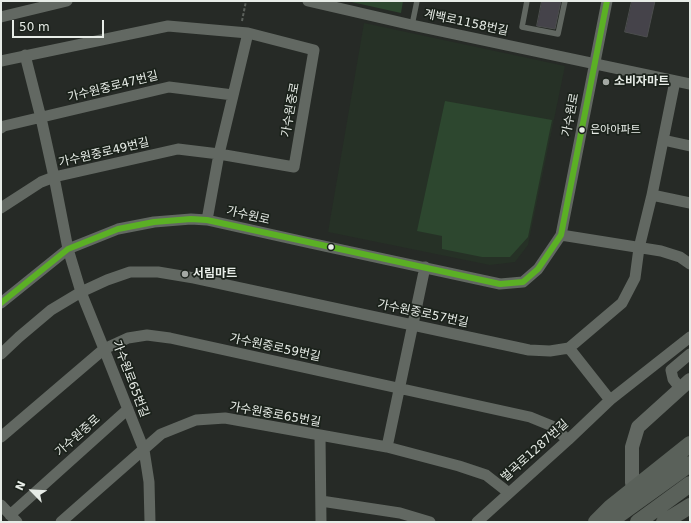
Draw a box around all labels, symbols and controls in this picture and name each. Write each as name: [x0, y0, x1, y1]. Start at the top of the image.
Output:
street label: 계백로1158번길: [423, 7, 509, 39]
scale bar: [14, 12, 106, 38]
text: 50 m: [19, 20, 50, 34]
street label: 가수원중로47번길: [66, 69, 160, 105]
place label: 소비자마트: [614, 75, 669, 89]
marker: 소비자마트: [601, 77, 611, 87]
street label: 가수원중로: [279, 82, 303, 138]
street label: 가수원로: [560, 92, 582, 138]
place label: 은아아파트: [590, 123, 641, 137]
marker: 은아아파트: [577, 125, 587, 135]
street label: 가수원중로49번길: [57, 136, 151, 170]
street label: 가수원로: [225, 204, 271, 228]
unlabelled marker: [326, 242, 336, 252]
place label: 서림마트: [193, 267, 237, 281]
marker: 서림마트: [180, 269, 190, 279]
street label: 가수원중로57번길: [376, 297, 470, 331]
street label: 가수원중로59번길: [228, 331, 322, 365]
street label: 가수원로65번길: [109, 338, 151, 420]
street label: 가수원중로65번길: [228, 400, 322, 430]
street label: 가수원중로: [53, 412, 103, 460]
street label: 벌곡로1287번길: [498, 417, 572, 485]
north arrow: [12, 471, 52, 511]
text: N: [13, 479, 28, 493]

